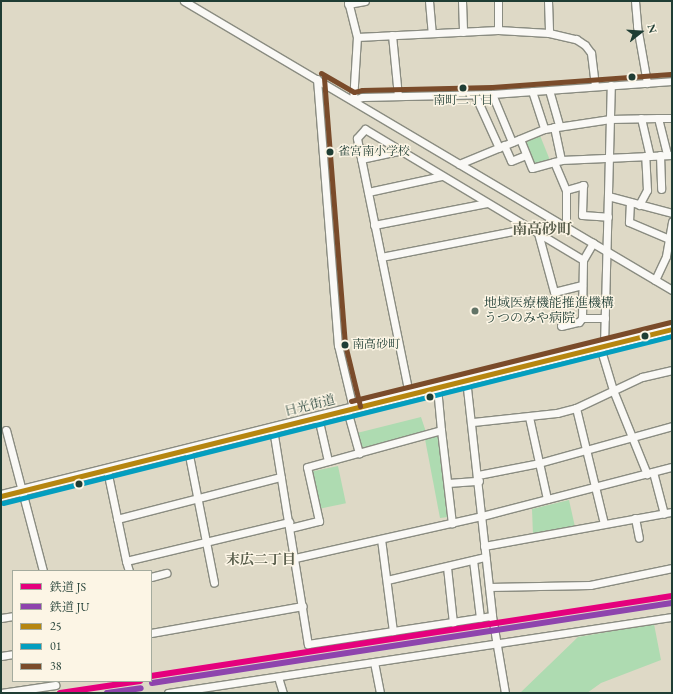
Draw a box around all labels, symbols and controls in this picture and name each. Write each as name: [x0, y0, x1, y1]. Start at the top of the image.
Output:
north arrow: [621, 12, 661, 52]
text: N: [644, 22, 660, 35]
unlabelled marker: [627, 72, 637, 82]
marker: 南町二丁目: [458, 83, 468, 93]
place label: 南町二丁目: [433, 94, 493, 108]
place label: 雀宮南小学校: [338, 145, 410, 159]
marker: 雀宮南小学校: [325, 147, 335, 157]
district label: 南高砂町: [512, 220, 572, 238]
place label: 地域医療機能推進機構 うつのみや病院: [484, 296, 614, 327]
marker: 地域医療機能推進機構 うつのみや病院: [469, 305, 481, 317]
unlabelled marker: [640, 331, 650, 341]
place label: 南高砂町: [352, 338, 400, 352]
marker: 南高砂町: [340, 340, 350, 350]
street label: 日光街道: [283, 392, 337, 420]
unlabelled marker: [425, 392, 435, 402]
unlabelled marker: [74, 479, 84, 489]
district label: 末広二丁目: [226, 551, 296, 567]
legend: [12, 570, 152, 682]
text: 鉄道 JS: [50, 579, 86, 595]
text: 鉄道 JU: [50, 599, 89, 615]
text: 25: [50, 618, 62, 634]
text: 01: [50, 638, 62, 654]
text: 38: [50, 658, 62, 674]

